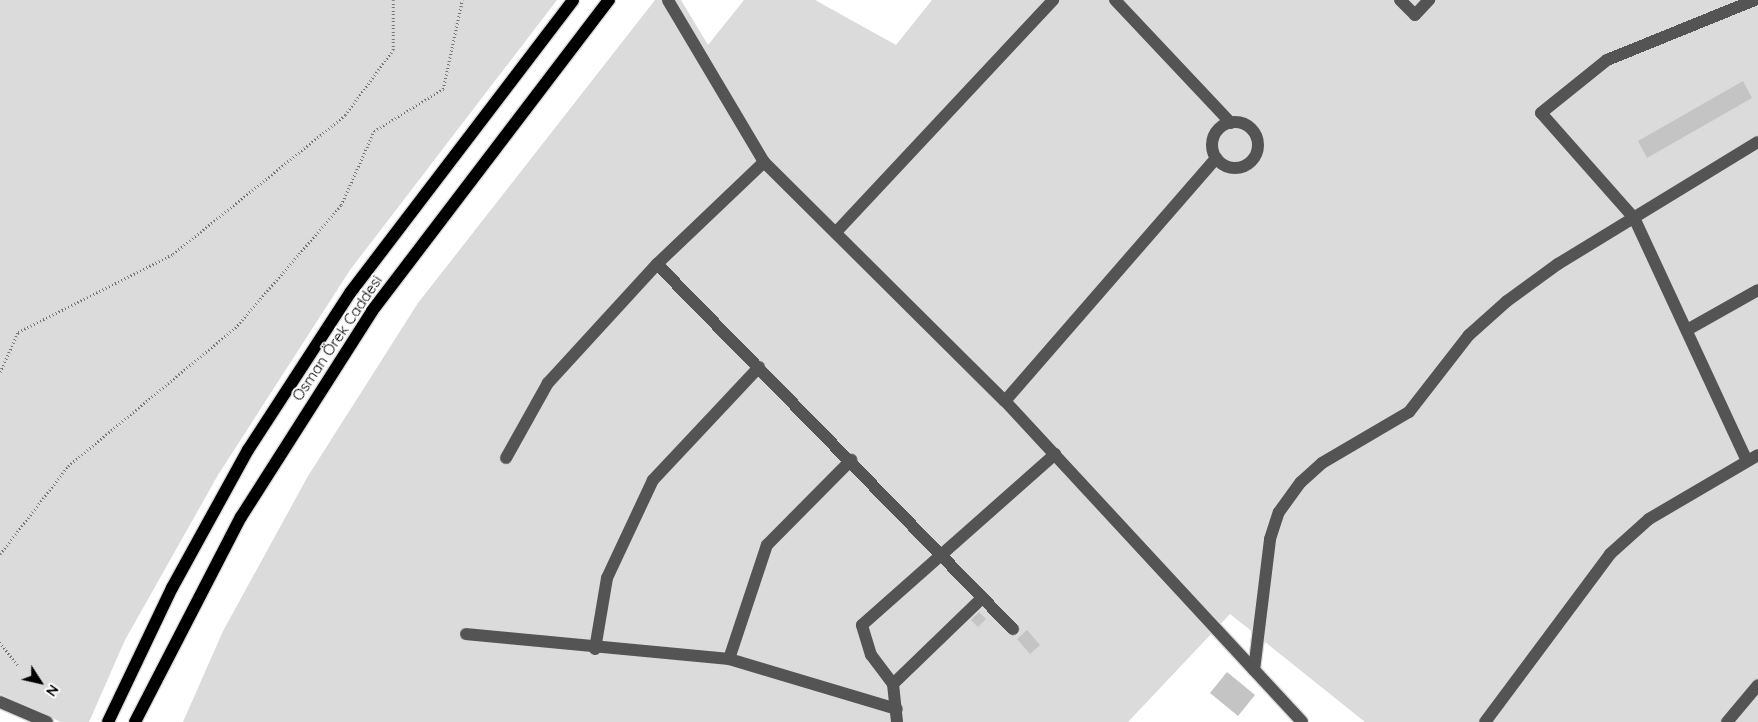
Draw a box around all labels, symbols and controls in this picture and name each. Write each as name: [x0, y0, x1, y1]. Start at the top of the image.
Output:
street label: Osman Örek Caddesi: [288, 272, 386, 404]
north arrow: [15, 657, 65, 707]
text: N: [42, 681, 63, 700]

